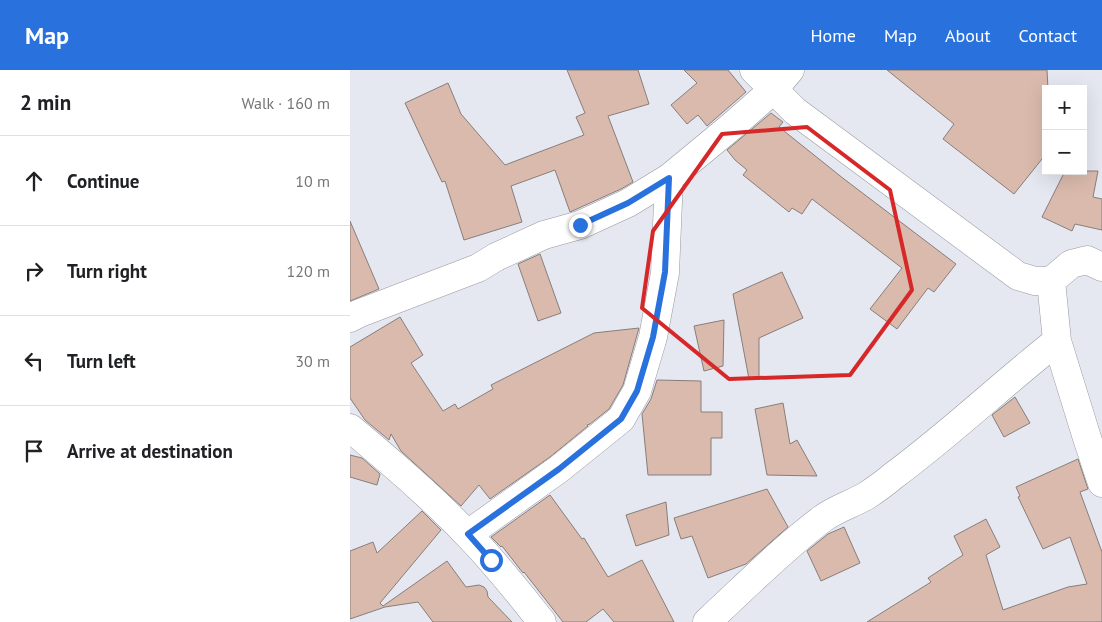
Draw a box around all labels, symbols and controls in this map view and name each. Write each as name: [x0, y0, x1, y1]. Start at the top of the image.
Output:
text: Map: [25, 20, 69, 51]
text: Home: [810, 24, 856, 47]
text: Map: [884, 24, 917, 47]
text: About: [945, 24, 991, 47]
text: Contact: [1019, 24, 1077, 47]
map controls: [1042, 85, 1087, 175]
button: +: [1042, 85, 1087, 130]
text: 2 min: [20, 89, 71, 116]
text: Walk · 160 m: [241, 93, 330, 113]
button: −: [1042, 130, 1087, 175]
icon: ahead: [20, 167, 48, 195]
text: Continue: [67, 169, 139, 193]
text: 10 m: [295, 171, 330, 191]
route end: [569, 214, 592, 237]
icon: right: [20, 257, 48, 285]
text: Turn right: [67, 259, 147, 283]
text: 120 m: [287, 261, 330, 281]
icon: left: [20, 347, 48, 375]
text: Turn left: [67, 349, 136, 373]
text: 30 m: [295, 351, 330, 371]
icon: arrive: [20, 437, 48, 465]
text: Arrive at destination: [67, 439, 233, 463]
route start: [480, 549, 503, 572]

